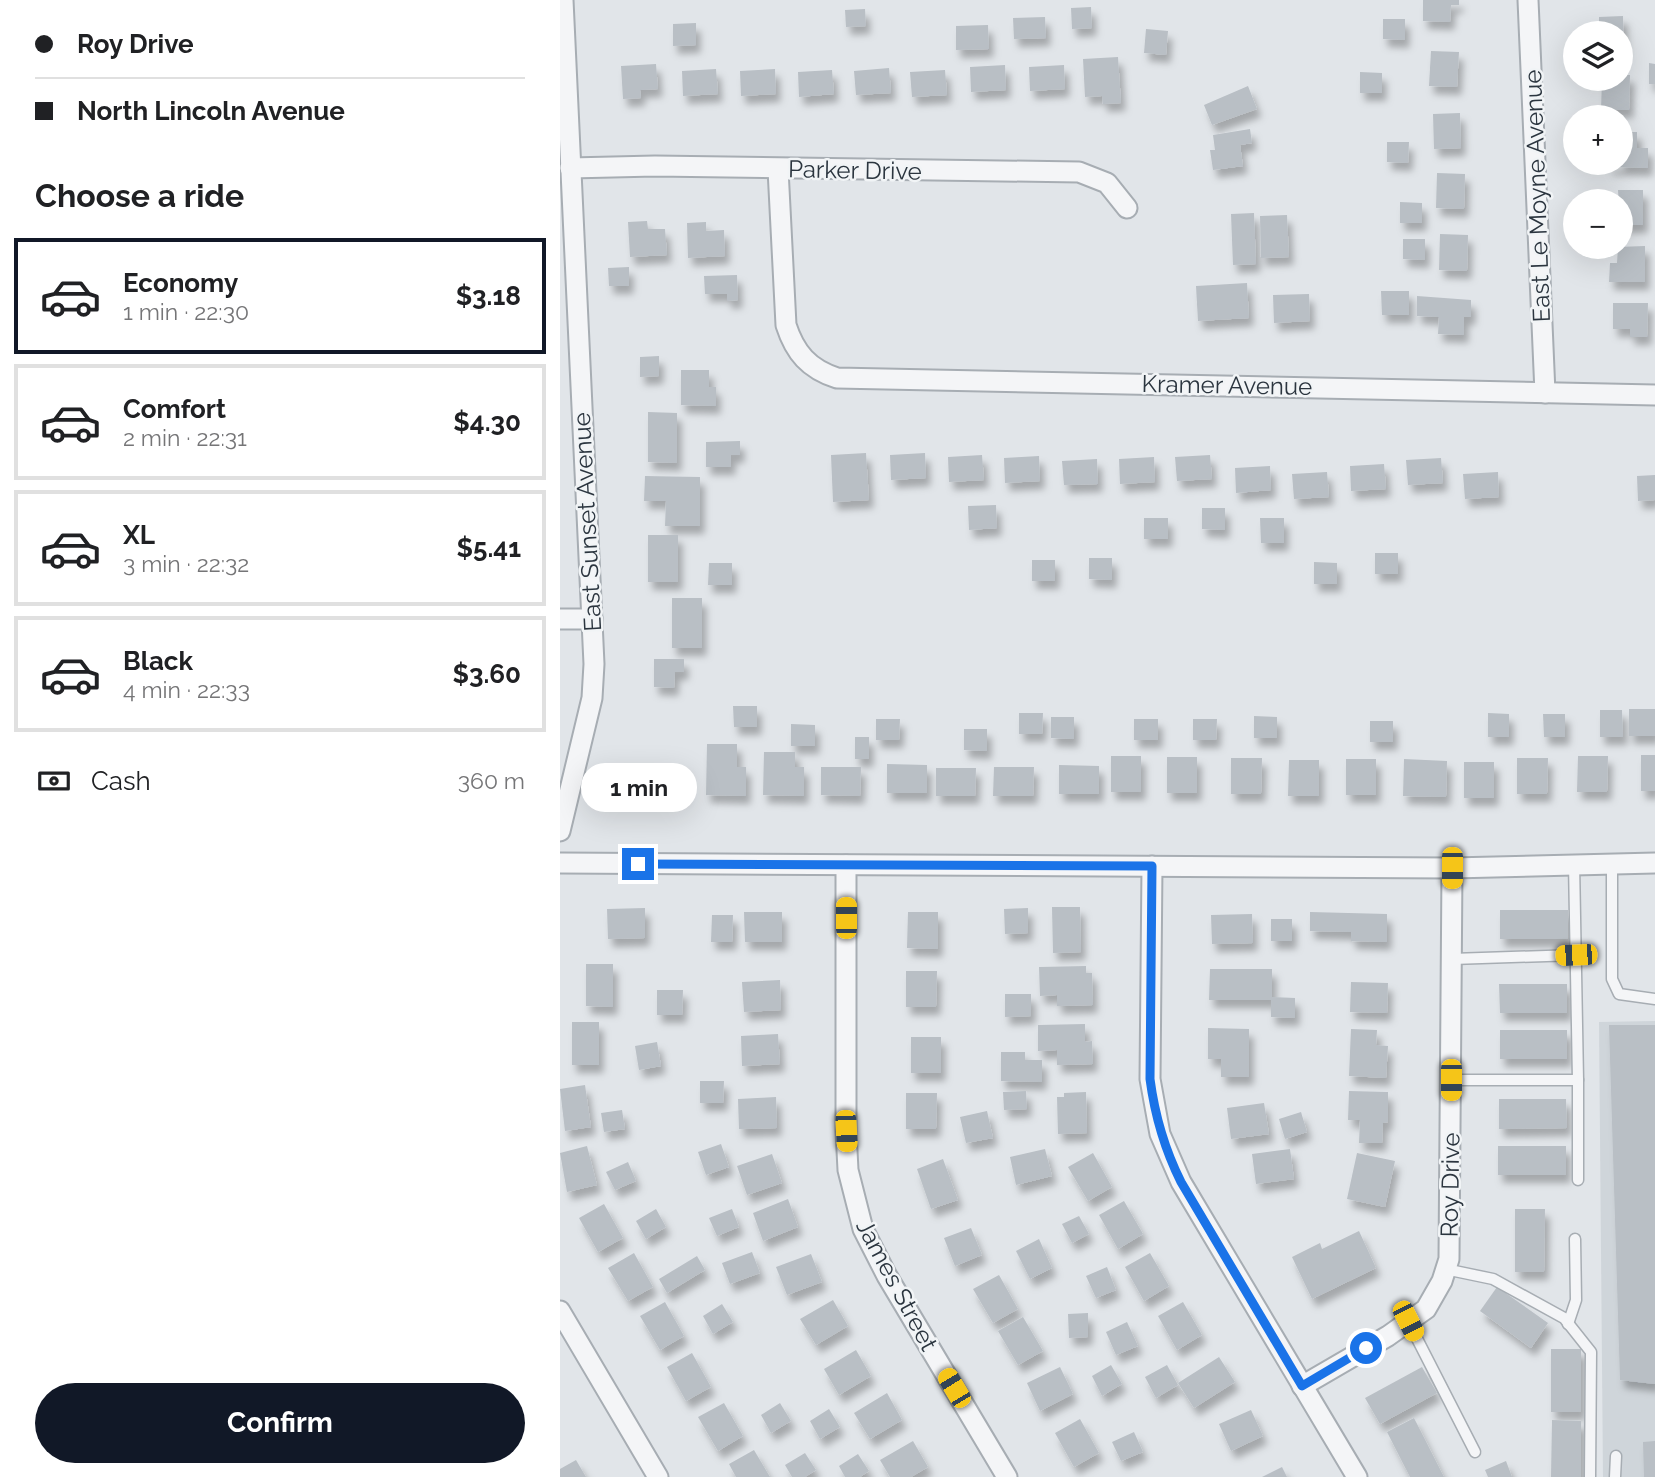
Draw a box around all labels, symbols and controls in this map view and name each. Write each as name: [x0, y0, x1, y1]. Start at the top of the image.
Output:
map controls: [1563, 21, 1633, 259]
button: layers: [1563, 21, 1633, 91]
text: Roy Drive: [77, 29, 194, 59]
street label: East Le Moyne Avenue: [1518, 69, 1556, 323]
text: North Lincoln Avenue: [77, 96, 345, 126]
button: +: [1563, 105, 1633, 175]
street label: Parker Drive: [788, 154, 922, 186]
text: Choose a ride: [35, 177, 244, 214]
button: −: [1563, 189, 1633, 259]
icon: car: [39, 265, 102, 328]
text: Economy: [123, 268, 238, 298]
text: $3.18: [456, 281, 521, 311]
text: 1 min · 22:30: [123, 298, 249, 325]
street label: Kramer Avenue: [1142, 369, 1312, 401]
icon: car: [39, 391, 102, 454]
text: Comfort: [123, 394, 226, 424]
text: $4.30: [453, 407, 521, 437]
street label: East Sunset Avenue: [567, 412, 607, 632]
text: 2 min · 22:31: [123, 424, 247, 451]
icon: car: [39, 517, 102, 580]
text: XL: [123, 520, 155, 550]
text: $5.41: [457, 533, 521, 563]
text: 3 min · 22:32: [123, 550, 249, 577]
icon: car: [39, 643, 102, 706]
text: Black: [123, 646, 193, 676]
text: $3.60: [453, 659, 521, 689]
text: 4 min · 22:33: [123, 676, 250, 703]
icon: cash: [35, 762, 73, 800]
callout: 1 min: [580, 762, 696, 812]
text: Cash: [91, 766, 151, 796]
text: 360 m: [458, 767, 525, 794]
text: 1 min: [610, 774, 668, 801]
car: [1442, 847, 1463, 889]
route end: [622, 848, 654, 880]
car: [836, 897, 857, 939]
car: [1555, 944, 1598, 966]
car: [1441, 1059, 1462, 1101]
car: [835, 1109, 858, 1153]
street label: Roy Drive: [1435, 1132, 1465, 1238]
street label: James Street: [850, 1214, 944, 1356]
car: [1390, 1298, 1427, 1344]
route start: [1350, 1332, 1382, 1364]
car: [935, 1365, 974, 1411]
button: Confirm: [35, 1383, 525, 1463]

